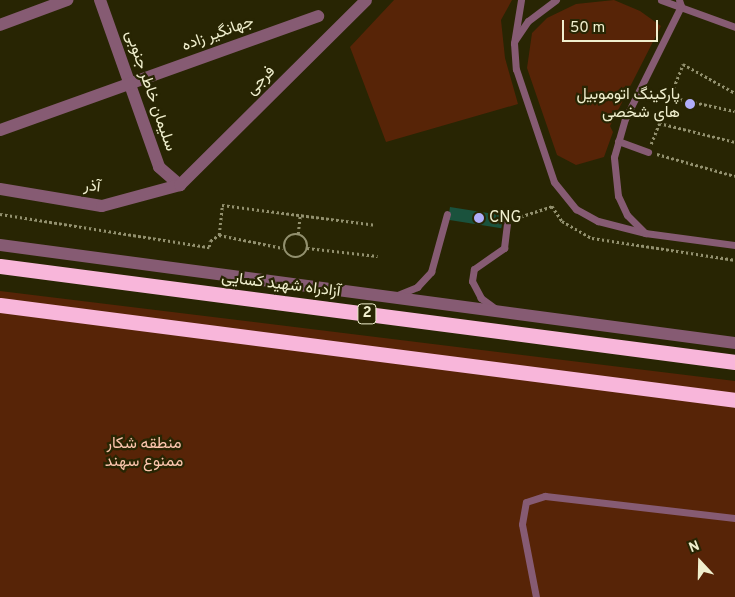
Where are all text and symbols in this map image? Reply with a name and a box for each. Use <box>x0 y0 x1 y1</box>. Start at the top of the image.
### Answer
scale bar <box>565 10 661 42</box>
street label: جهانگیر زاده <box>179 12 257 56</box>
text: 50 m <box>570 19 605 38</box>
street label: سلیمان خاطر جنوبی <box>120 28 180 154</box>
street label: فرجی <box>242 62 280 100</box>
place label: پارکینگ اتوموبیل های شخصی <box>577 85 680 123</box>
marker: پارکینگ اتوموبیل های شخصی <box>684 98 696 110</box>
street label: آذر <box>83 177 101 197</box>
place label: CNG <box>489 208 522 228</box>
marker: CNG <box>473 212 485 224</box>
street label: آزادراه شهید کسایی <box>220 268 342 302</box>
road number: 2 <box>357 302 377 326</box>
park label: منطقه شکار ممنوع سهند <box>105 434 183 472</box>
north arrow <box>675 537 725 587</box>
text: N <box>687 538 702 557</box>

